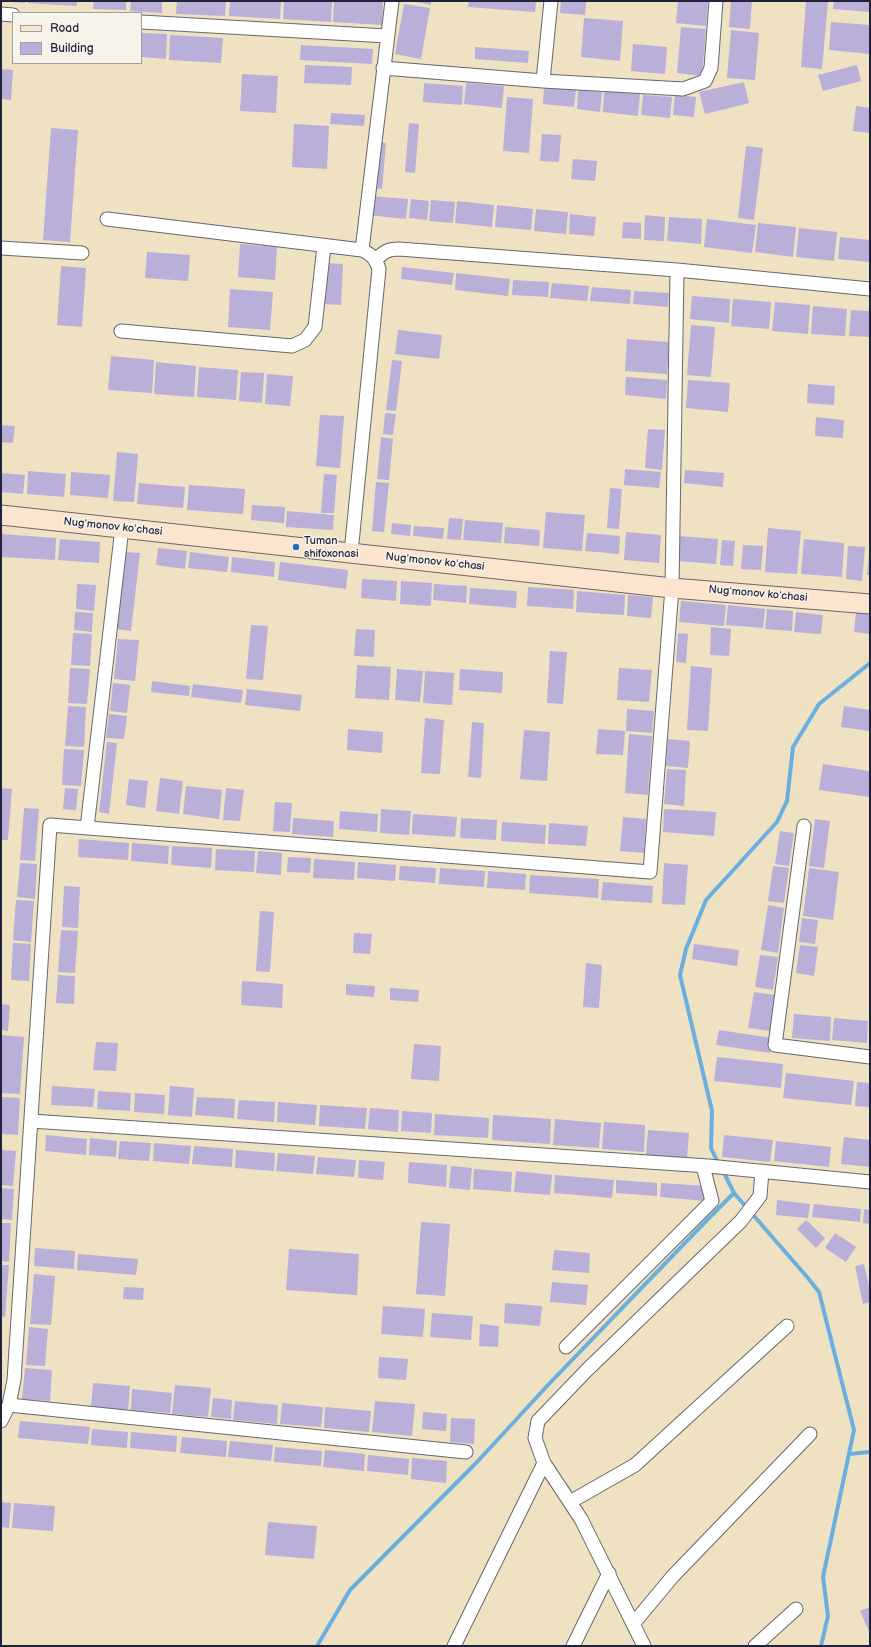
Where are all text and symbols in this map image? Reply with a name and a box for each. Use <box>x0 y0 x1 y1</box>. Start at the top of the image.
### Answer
legend <box>12 12 142 64</box>
text: Road <box>50 21 79 36</box>
text: Building <box>50 41 94 56</box>
street label: Nugʻmonov koʻchasi <box>63 515 163 539</box>
place label: Tuman shifoxonasi <box>304 534 358 560</box>
marker: Tuman shifoxonasi <box>291 542 301 552</box>
street label: Nugʻmonov koʻchasi <box>385 550 485 574</box>
street label: Nugʻmonov koʻchasi <box>708 583 808 605</box>

